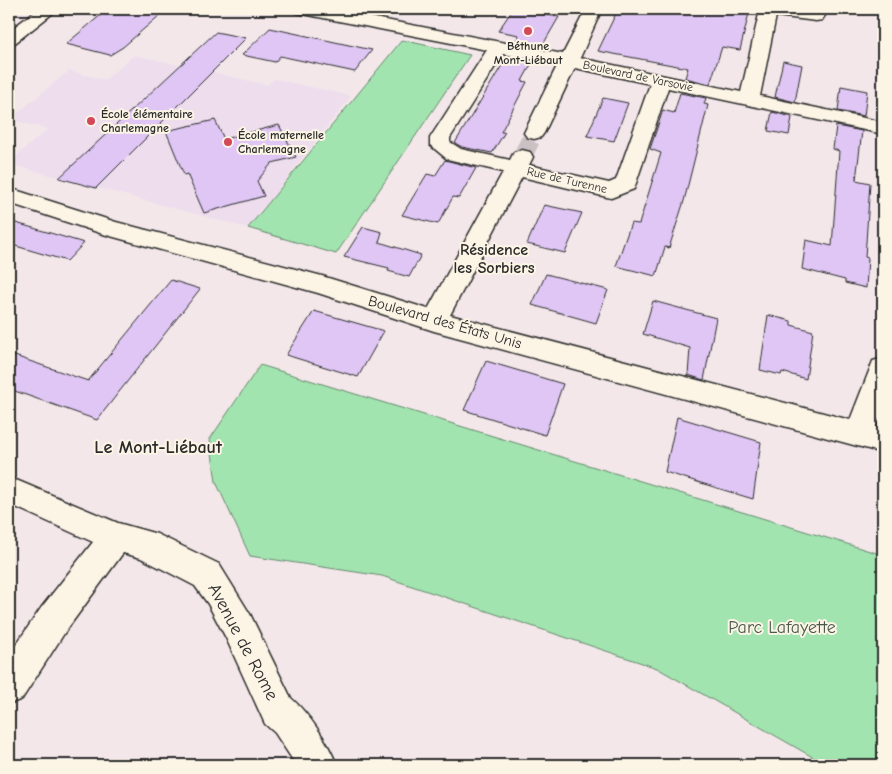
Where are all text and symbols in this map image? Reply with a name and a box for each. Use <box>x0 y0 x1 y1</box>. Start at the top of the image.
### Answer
marker: Béthune Mont-Liébaut <box>522 25 534 37</box>
place label: Béthune Mont-Liébaut <box>494 39 563 67</box>
street label: Boulevard de Varsovie <box>582 57 694 95</box>
place label: École élémentaire Charlemagne <box>101 107 193 135</box>
marker: École élémentaire Charlemagne <box>85 115 97 127</box>
place label: École maternelle Charlemagne <box>238 128 324 156</box>
marker: École maternelle Charlemagne <box>222 136 234 148</box>
street label: Rue de Turenne <box>526 164 608 196</box>
district label: Résidence les Sorbiers <box>454 241 535 277</box>
street label: Boulevard des États Unis <box>366 290 524 353</box>
district label: Le Mont-Liébaut <box>94 437 223 458</box>
street label: Avenue de Rome <box>203 580 283 704</box>
park label: Parc Lafayette <box>728 617 836 638</box>

